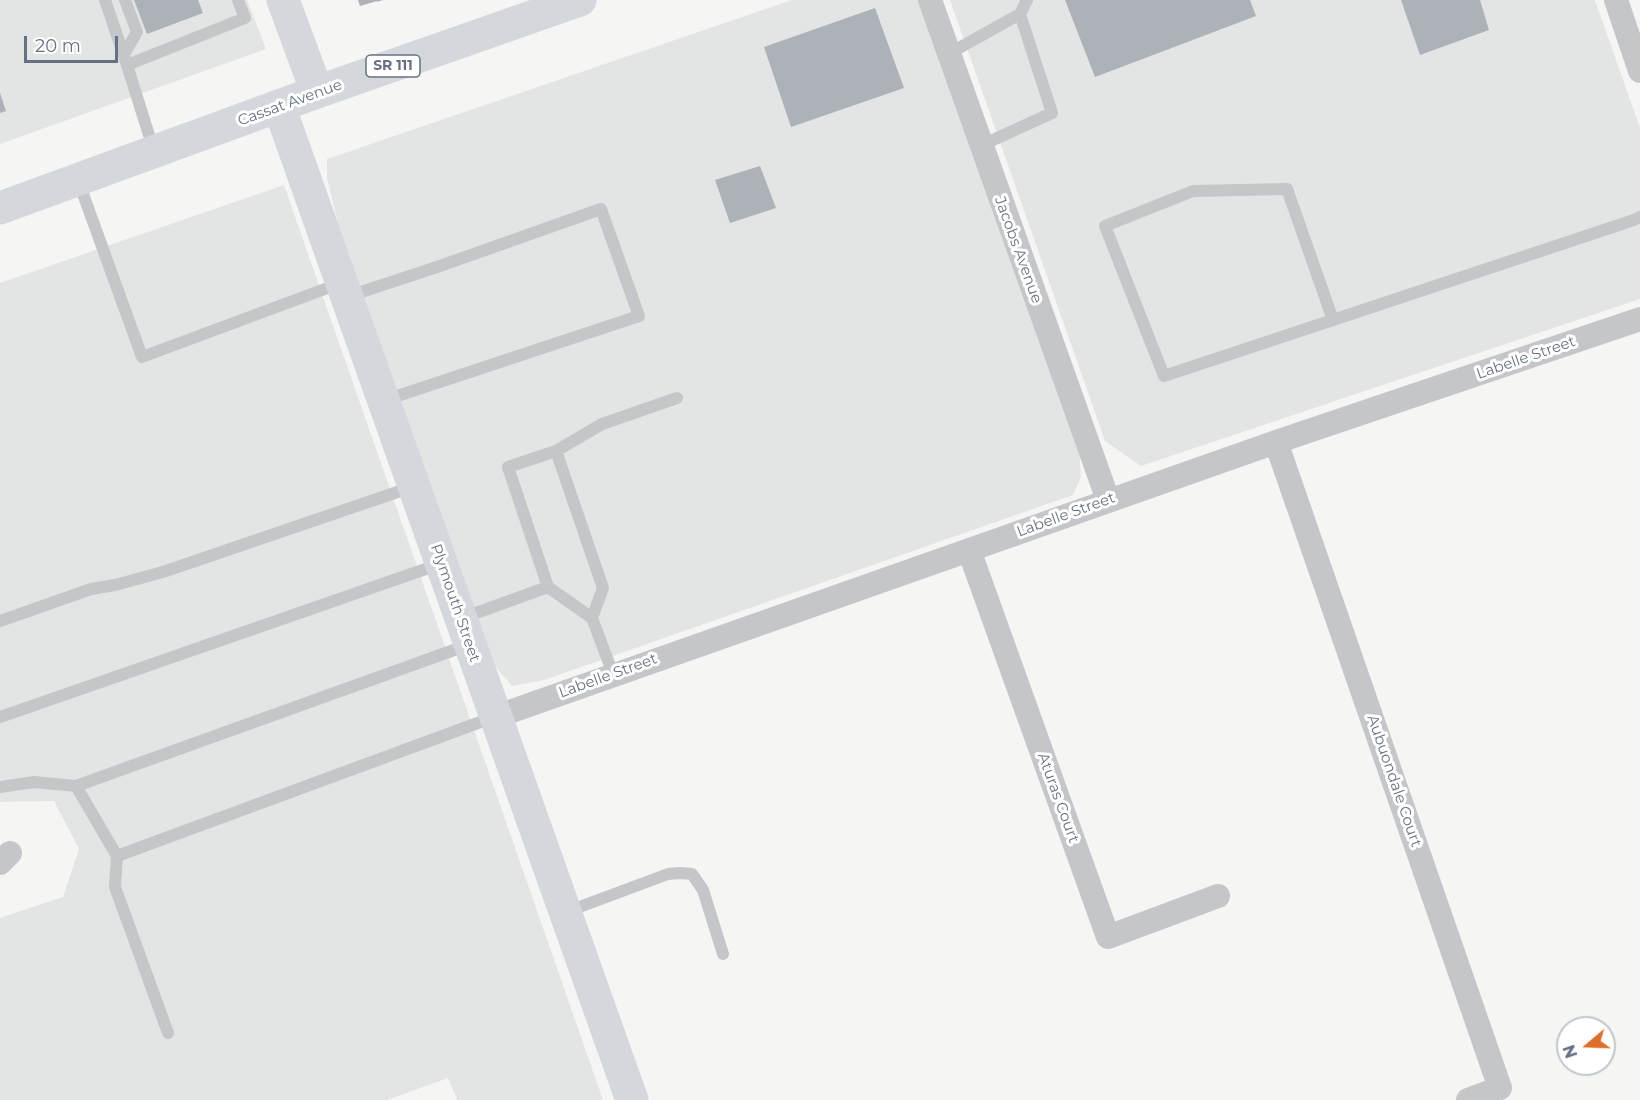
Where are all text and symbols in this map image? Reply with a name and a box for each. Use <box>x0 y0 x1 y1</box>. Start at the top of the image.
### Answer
scale bar <box>27 24 122 62</box>
text: 20 m <box>35 35 81 57</box>
road number: SR 111 <box>366 55 420 77</box>
street label: Cassat Avenue <box>235 76 345 130</box>
street label: Jacobs Avenue <box>990 194 1046 306</box>
street label: Labelle Street <box>1474 333 1578 383</box>
street label: Labelle Street <box>1014 489 1118 541</box>
street label: Plymouth Street <box>426 542 484 664</box>
street label: Labelle Street <box>556 650 660 702</box>
street label: Aubuondale Court <box>1363 713 1425 849</box>
street label: Aturas Court <box>1033 751 1083 845</box>
north arrow <box>1556 1016 1616 1076</box>
text: N <box>1559 1042 1581 1061</box>

